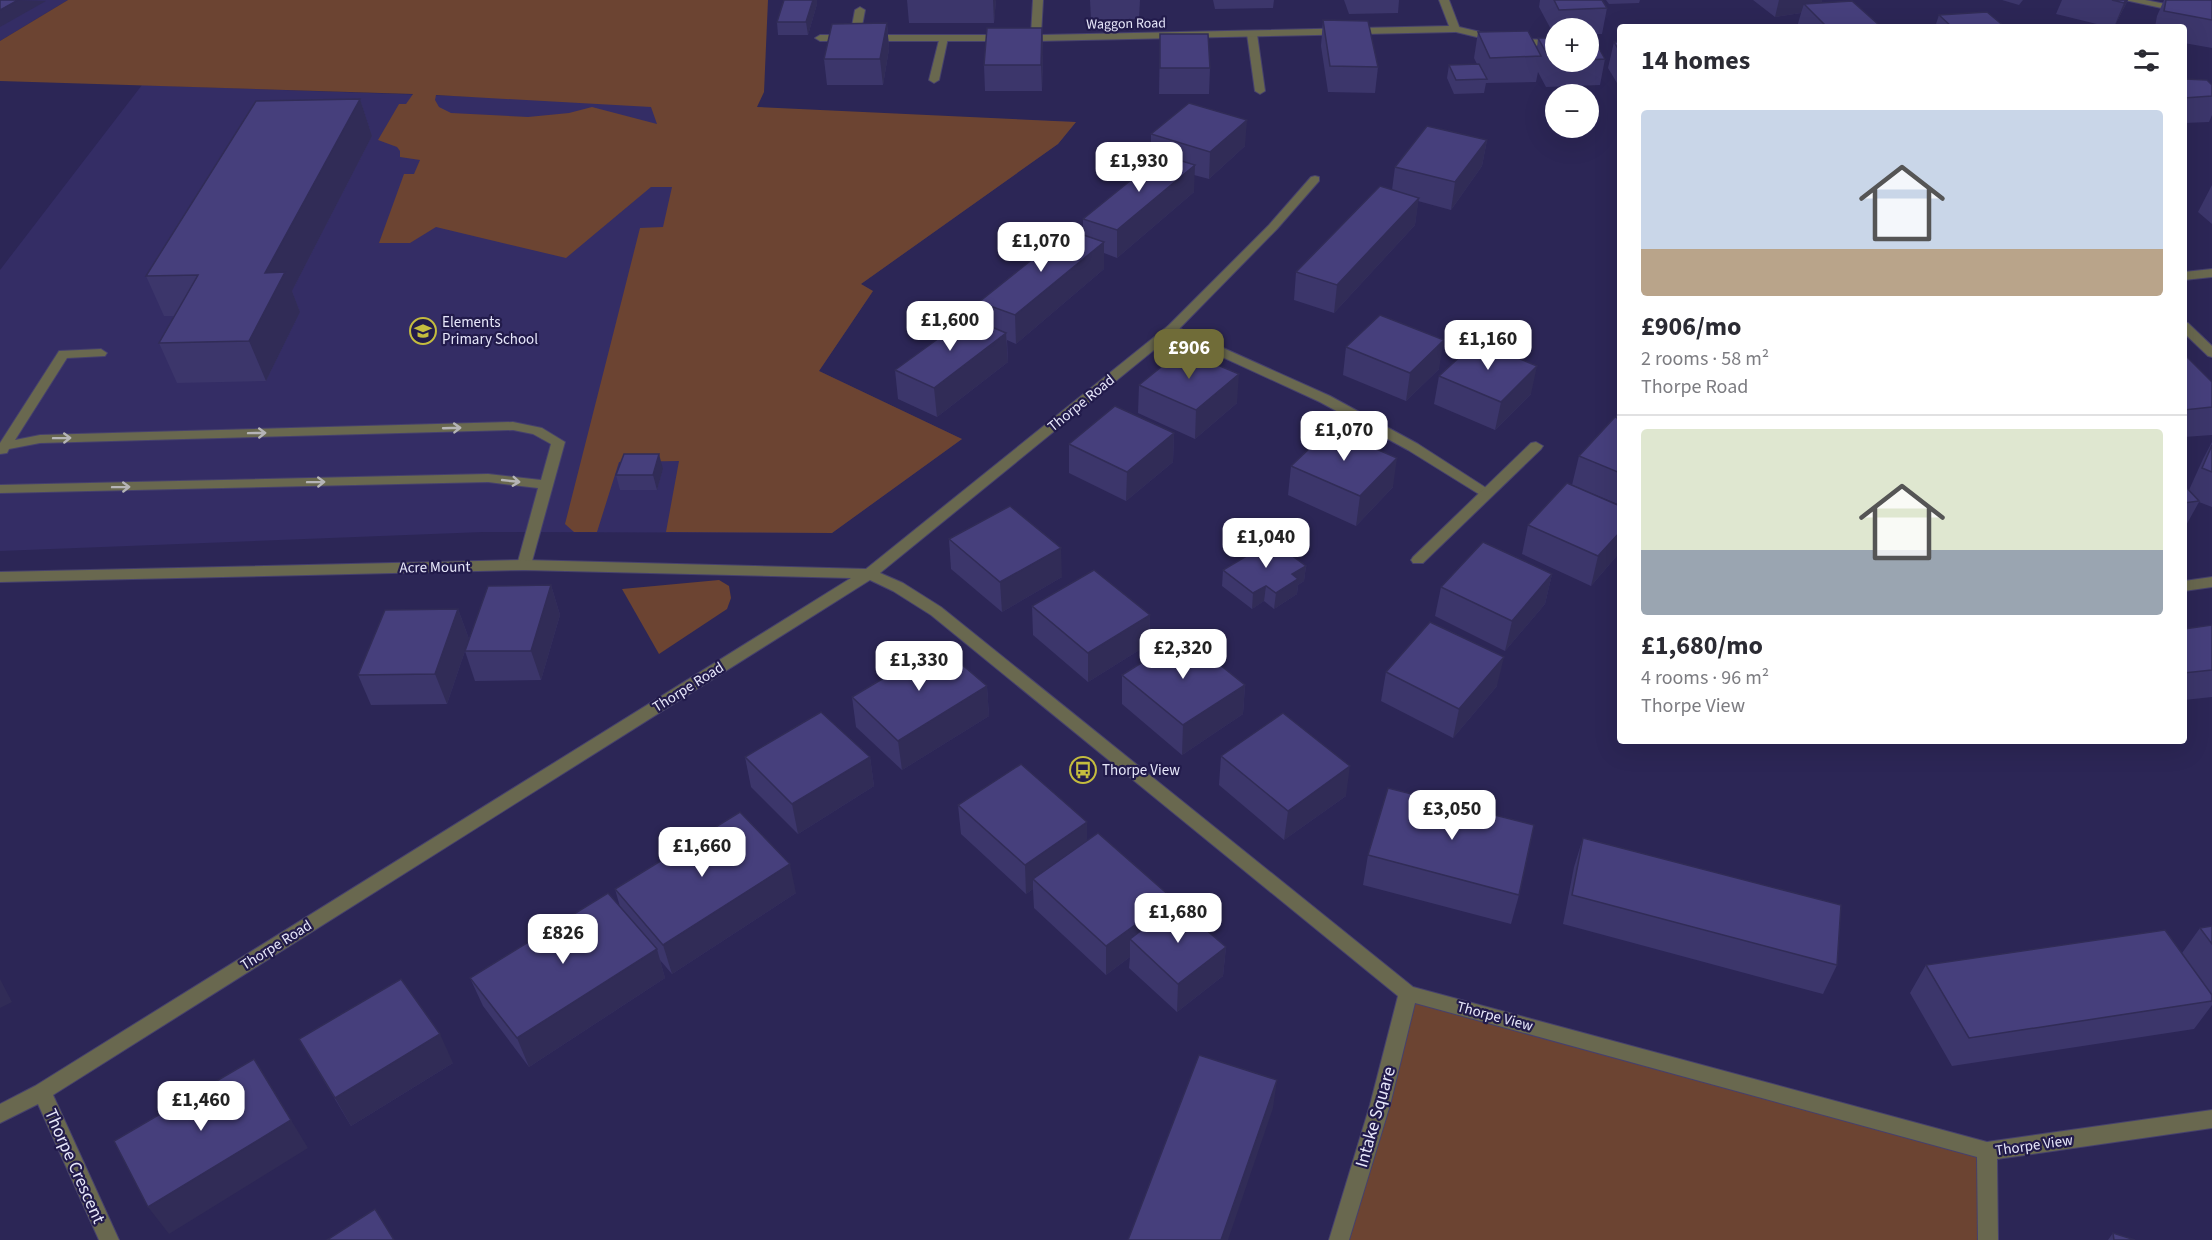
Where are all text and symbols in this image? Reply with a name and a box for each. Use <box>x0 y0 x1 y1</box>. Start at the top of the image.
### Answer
street label: Waggon Road <box>1086 13 1166 35</box>
map controls <box>1545 18 1599 138</box>
button: + <box>1545 18 1599 72</box>
text: 14 homes <box>1641 42 1750 79</box>
icon: filters <box>2130 44 2163 77</box>
button: − <box>1545 84 1599 138</box>
pin: £1,930 <box>1090 142 1188 193</box>
text: £1,930 <box>1110 147 1168 175</box>
icon: home <box>1848 149 1956 257</box>
pin: £1,070 <box>992 222 1090 273</box>
text: £1,070 <box>1012 227 1070 255</box>
pin: £1,600 <box>901 301 999 352</box>
text: £1,600 <box>921 306 979 334</box>
text: £906/mo <box>1641 308 1741 345</box>
place label: Elements Primary School <box>442 312 538 350</box>
school or university icon: Elements Primary School <box>408 316 438 346</box>
pin: £1,160 <box>1439 320 1537 371</box>
text: £1,160 <box>1459 325 1517 353</box>
pin: £906 <box>1153 329 1225 380</box>
text: £906 <box>1168 334 1210 362</box>
text: 2 rooms · 58 m² <box>1641 345 1769 373</box>
street label: Thorpe Road <box>1043 370 1119 437</box>
text: Thorpe Road <box>1641 373 1748 401</box>
pin: £1,070 <box>1295 411 1393 462</box>
text: £1,070 <box>1315 416 1373 444</box>
one-way arrow <box>442 423 462 434</box>
one-way arrow <box>247 428 267 439</box>
one-way arrow <box>52 433 72 444</box>
icon: home <box>1848 468 1956 576</box>
one-way arrow <box>306 476 326 488</box>
one-way arrow <box>501 476 521 487</box>
one-way arrow <box>111 481 131 492</box>
pin: £1,040 <box>1217 518 1315 569</box>
text: £1,040 <box>1237 523 1295 551</box>
street label: Acre Mount <box>399 556 471 579</box>
text: £1,680/mo <box>1641 627 1763 664</box>
pin: £2,320 <box>1134 629 1232 680</box>
text: £2,320 <box>1154 634 1212 662</box>
pin: £1,330 <box>870 641 968 692</box>
text: £1,330 <box>890 646 948 674</box>
street label: Thorpe Road <box>649 657 728 718</box>
text: 4 rooms · 96 m² <box>1641 664 1769 692</box>
text: Thorpe View <box>1641 692 1745 720</box>
bus stop icon: Thorpe View <box>1068 755 1098 785</box>
place label: Thorpe View <box>1102 760 1180 781</box>
pin: £3,050 <box>1403 790 1501 841</box>
text: £3,050 <box>1423 795 1481 823</box>
pin: £1,660 <box>653 827 751 878</box>
text: £1,660 <box>673 832 731 860</box>
pin: £1,680 <box>1129 893 1227 944</box>
text: £1,680 <box>1149 898 1207 926</box>
pin: £826 <box>527 914 599 965</box>
street label: Thorpe Road <box>237 915 316 976</box>
text: £826 <box>542 919 584 947</box>
street label: Thorpe View <box>1454 996 1535 1037</box>
street label: Intake Square <box>1349 1064 1402 1171</box>
pin: £1,460 <box>152 1081 250 1132</box>
text: £1,460 <box>172 1086 230 1114</box>
street label: Thorpe Crescent <box>38 1105 111 1228</box>
street label: Thorpe View <box>1994 1130 2074 1161</box>

